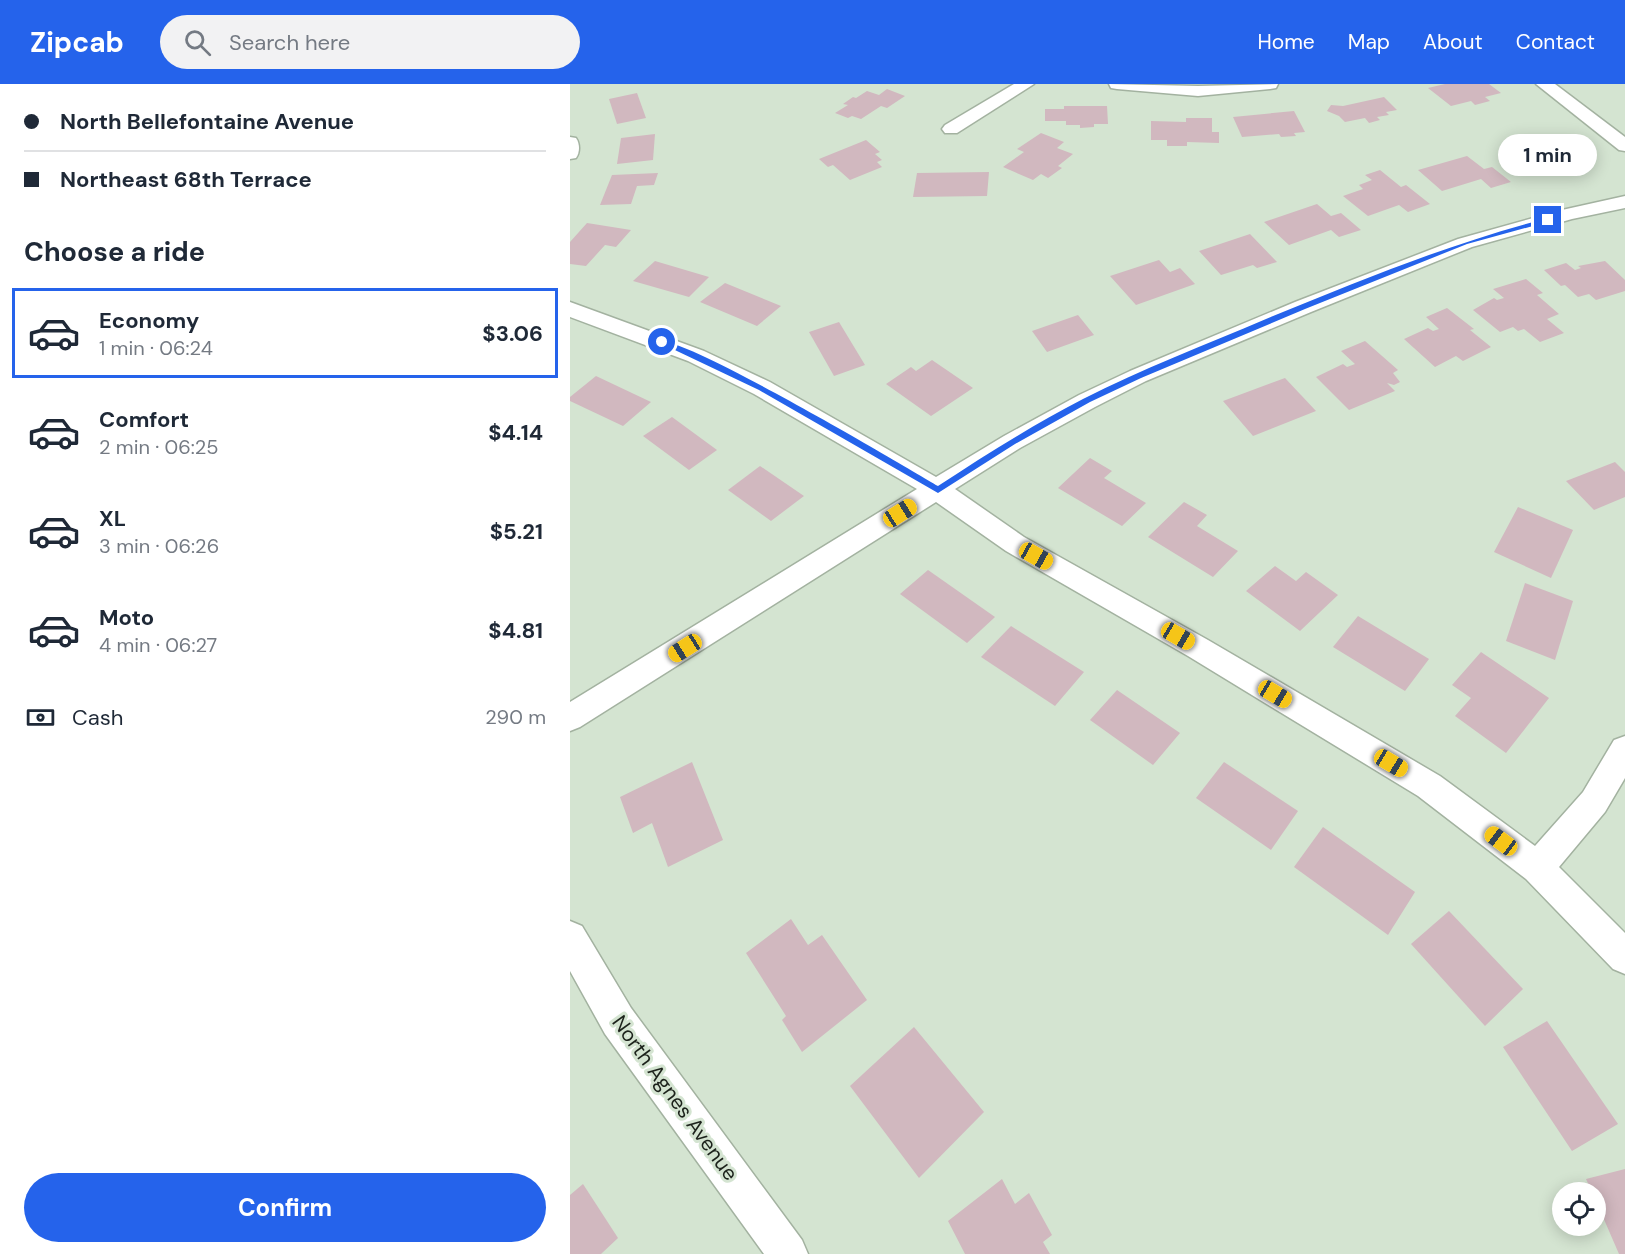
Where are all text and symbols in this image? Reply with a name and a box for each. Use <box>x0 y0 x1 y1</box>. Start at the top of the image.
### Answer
search box <box>160 15 580 69</box>
text: Zipcab <box>30 24 124 61</box>
icon: search <box>181 26 214 59</box>
text: Search here <box>229 28 350 57</box>
text: Home <box>1257 28 1315 56</box>
text: Map <box>1348 28 1390 56</box>
text: About <box>1423 28 1483 56</box>
text: Contact <box>1516 28 1595 56</box>
text: North Bellefontaine Avenue <box>60 107 354 136</box>
callout: 1 min <box>1498 133 1598 175</box>
text: 1 min <box>1523 142 1572 168</box>
text: Northeast 68th Terrace <box>60 165 312 194</box>
route end <box>1534 206 1561 233</box>
text: Choose a ride <box>24 234 205 269</box>
icon: car <box>27 306 81 360</box>
text: Economy <box>99 306 199 335</box>
text: $3.06 <box>482 319 543 348</box>
route start <box>648 328 675 355</box>
text: 1 min · 06:24 <box>99 335 213 361</box>
icon: car <box>27 405 81 459</box>
text: Comfort <box>99 405 189 434</box>
text: $4.14 <box>488 418 543 447</box>
text: 2 min · 06:25 <box>99 434 219 460</box>
car <box>880 496 920 530</box>
icon: car <box>27 504 81 558</box>
text: XL <box>99 504 126 533</box>
text: $5.21 <box>490 517 543 546</box>
text: 3 min · 06:26 <box>99 533 219 559</box>
car <box>1016 539 1056 573</box>
icon: car <box>27 603 81 657</box>
text: Moto <box>99 603 154 632</box>
text: $4.81 <box>488 616 543 645</box>
car <box>1158 619 1198 653</box>
car <box>665 631 705 665</box>
text: 4 min · 06:27 <box>99 632 217 658</box>
car <box>1255 677 1295 711</box>
icon: cash <box>24 701 57 734</box>
text: Cash <box>72 703 123 732</box>
text: 290 m <box>485 704 546 730</box>
car <box>1371 746 1411 780</box>
car <box>1481 823 1521 859</box>
street label: North Agnes Avenue <box>606 1010 744 1186</box>
button: Confirm <box>24 1173 546 1242</box>
map controls <box>1552 1182 1606 1236</box>
button: locate <box>1552 1182 1606 1236</box>

